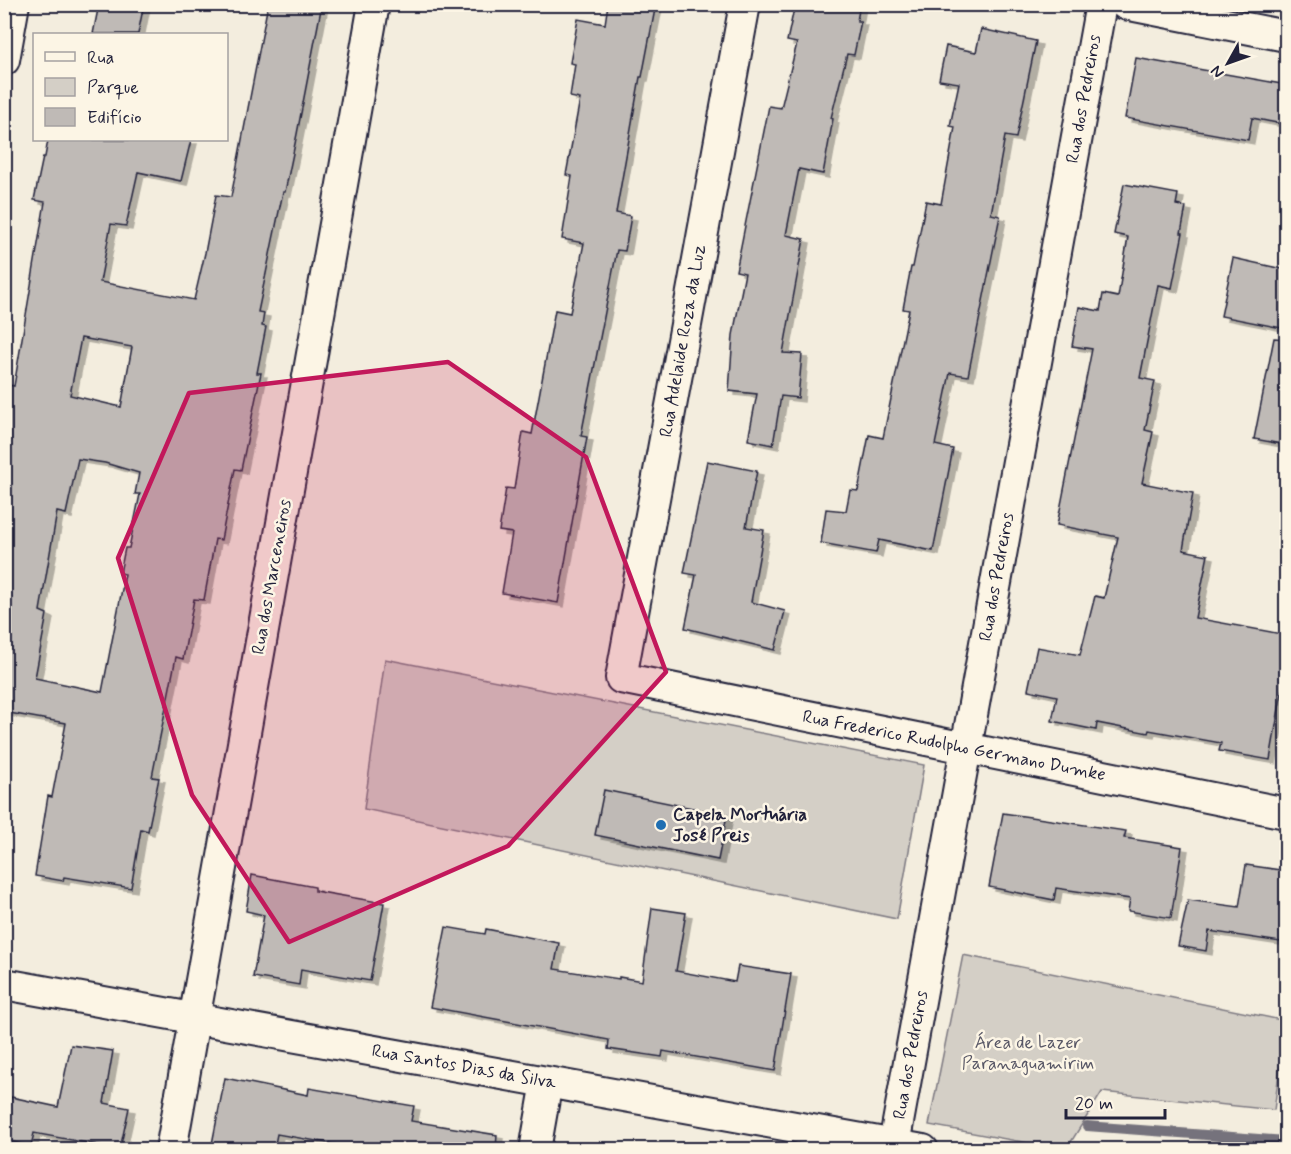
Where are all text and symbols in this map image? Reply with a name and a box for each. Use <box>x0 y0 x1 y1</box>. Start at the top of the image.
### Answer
legend <box>33 33 228 141</box>
street label: Rua dos Pedreiros <box>1061 33 1107 165</box>
north arrow <box>1198 33 1258 93</box>
text: Rua <box>87 46 114 70</box>
text: N <box>1206 61 1229 83</box>
text: Parque <box>87 76 139 100</box>
text: Edifício <box>87 106 142 130</box>
street label: Rua Adelaide Roza da Luz <box>654 242 712 439</box>
street label: Rua dos Marceneiros <box>247 497 297 657</box>
street label: Rua dos Pedreiros <box>974 511 1020 643</box>
street label: Rua Frederico Rudolpho Germano Dumke <box>800 705 1108 787</box>
place label: Capela Mortuária José Preis <box>673 803 807 848</box>
marker: Capela Mortuária José Preis <box>654 818 668 832</box>
street label: Rua dos Pedreiros <box>888 989 934 1121</box>
park label: Área de Lazer Paranaguamirim <box>962 1031 1094 1076</box>
street label: Rua Santos Dias da Silva <box>370 1039 558 1095</box>
scale bar <box>1066 1082 1165 1120</box>
text: 20 m <box>1075 1092 1113 1116</box>

